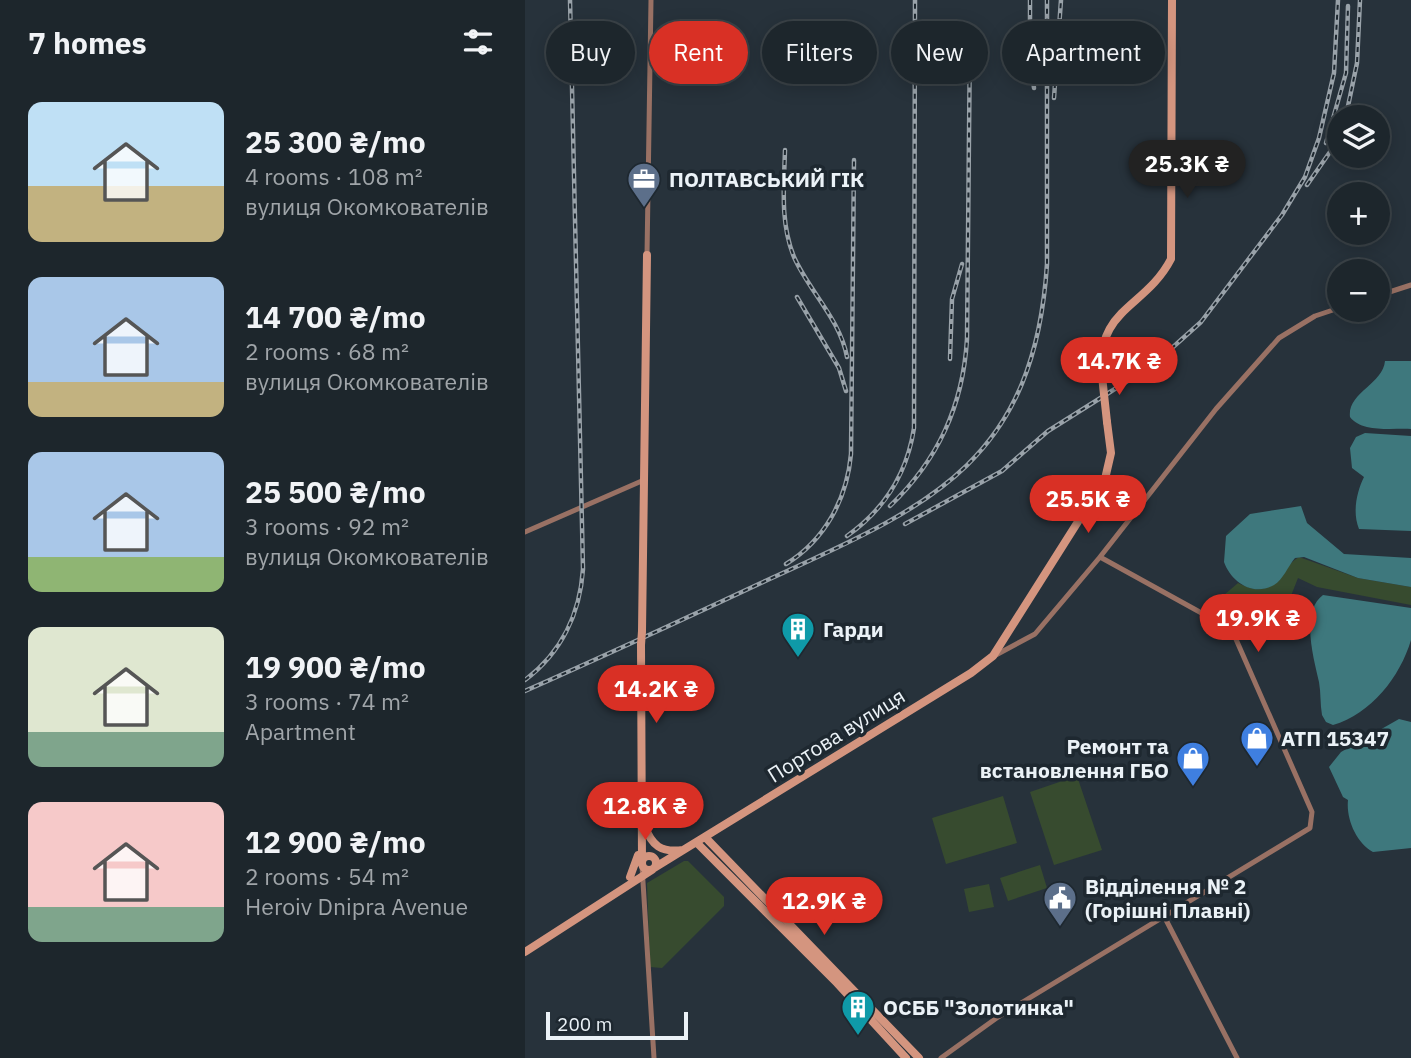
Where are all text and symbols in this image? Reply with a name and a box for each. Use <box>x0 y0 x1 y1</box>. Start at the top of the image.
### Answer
chip: Buy <box>546 21 635 84</box>
chip: Rent <box>649 21 748 84</box>
chip: Filters <box>762 21 877 84</box>
chip: New <box>891 21 988 84</box>
chip: Apartment <box>1002 21 1165 84</box>
text: 7 homes <box>28 23 147 62</box>
icon: filters <box>459 23 497 61</box>
map controls <box>1327 105 1390 322</box>
button: layers <box>1327 105 1390 168</box>
text: 25 300 ₴/mo <box>245 122 426 161</box>
icon: home <box>84 130 168 214</box>
pin: 25.3K ₴ <box>1122 140 1252 200</box>
text: 25.3K ₴ <box>1145 148 1229 178</box>
office icon: ПОЛТАВСЬКИЙ ГІК <box>625 160 663 209</box>
text: 4 rooms · 108 m² <box>245 161 423 191</box>
place label: ПОЛТАВСЬКИЙ ГІК <box>669 165 864 193</box>
button: + <box>1327 182 1390 245</box>
text: вулиця Окомкователів <box>245 191 489 221</box>
button: − <box>1327 259 1390 322</box>
text: 14 700 ₴/mo <box>245 297 426 336</box>
icon: home <box>84 305 168 389</box>
text: 2 rooms · 68 m² <box>245 336 409 366</box>
pin: 14.7K ₴ <box>1054 338 1184 397</box>
text: 14.7K ₴ <box>1077 345 1161 375</box>
text: вулиця Окомкователів <box>245 366 489 396</box>
text: 25 500 ₴/mo <box>245 472 426 511</box>
pin: 25.5K ₴ <box>1023 476 1153 535</box>
icon: home <box>84 480 168 564</box>
text: 25.5K ₴ <box>1046 483 1130 513</box>
text: 3 rooms · 92 m² <box>245 511 409 541</box>
text: вулиця Окомкователів <box>245 541 489 571</box>
pin: 19.9K ₴ <box>1193 594 1323 654</box>
text: 19.9K ₴ <box>1216 602 1300 632</box>
building icon: Гарди <box>779 610 817 659</box>
place label: Гарди <box>823 615 884 643</box>
text: 19 900 ₴/mo <box>245 647 426 686</box>
icon: home <box>84 655 168 739</box>
pin: 14.2K ₴ <box>591 666 721 725</box>
text: 14.2K ₴ <box>614 673 698 703</box>
street label: Портова вулиця <box>762 681 910 789</box>
text: 3 rooms · 74 m² <box>245 686 409 716</box>
text: Apartment <box>245 716 356 746</box>
shop icon: АТП 15347 <box>1238 719 1276 768</box>
place label: АТП 15347 <box>1281 724 1389 752</box>
place label: Ремонт та встановлення ГБО <box>980 732 1169 784</box>
shop icon: Ремонт та встановлення ГБО <box>1174 739 1212 788</box>
pin: 12.8K ₴ <box>580 782 710 842</box>
text: 12.8K ₴ <box>603 790 687 820</box>
text: 12 900 ₴/mo <box>245 822 426 861</box>
icon: home <box>84 830 168 914</box>
text: 2 rooms · 54 m² <box>245 861 409 891</box>
place label: Відділення № 2 (Горішні Плавні) <box>1085 872 1250 924</box>
pin: 12.9K ₴ <box>759 878 889 937</box>
public building icon: Відділення № 2 (Горішні Плавні) <box>1041 879 1079 928</box>
text: 12.9K ₴ <box>782 885 866 915</box>
text: Heroiv Dnipra Avenue <box>245 891 468 921</box>
building icon: ОСББ "Золотинка" <box>839 988 877 1037</box>
place label: ОСББ "Золотинка" <box>883 993 1074 1021</box>
scale bar <box>546 1009 688 1041</box>
text: 200 m <box>557 1012 612 1036</box>

